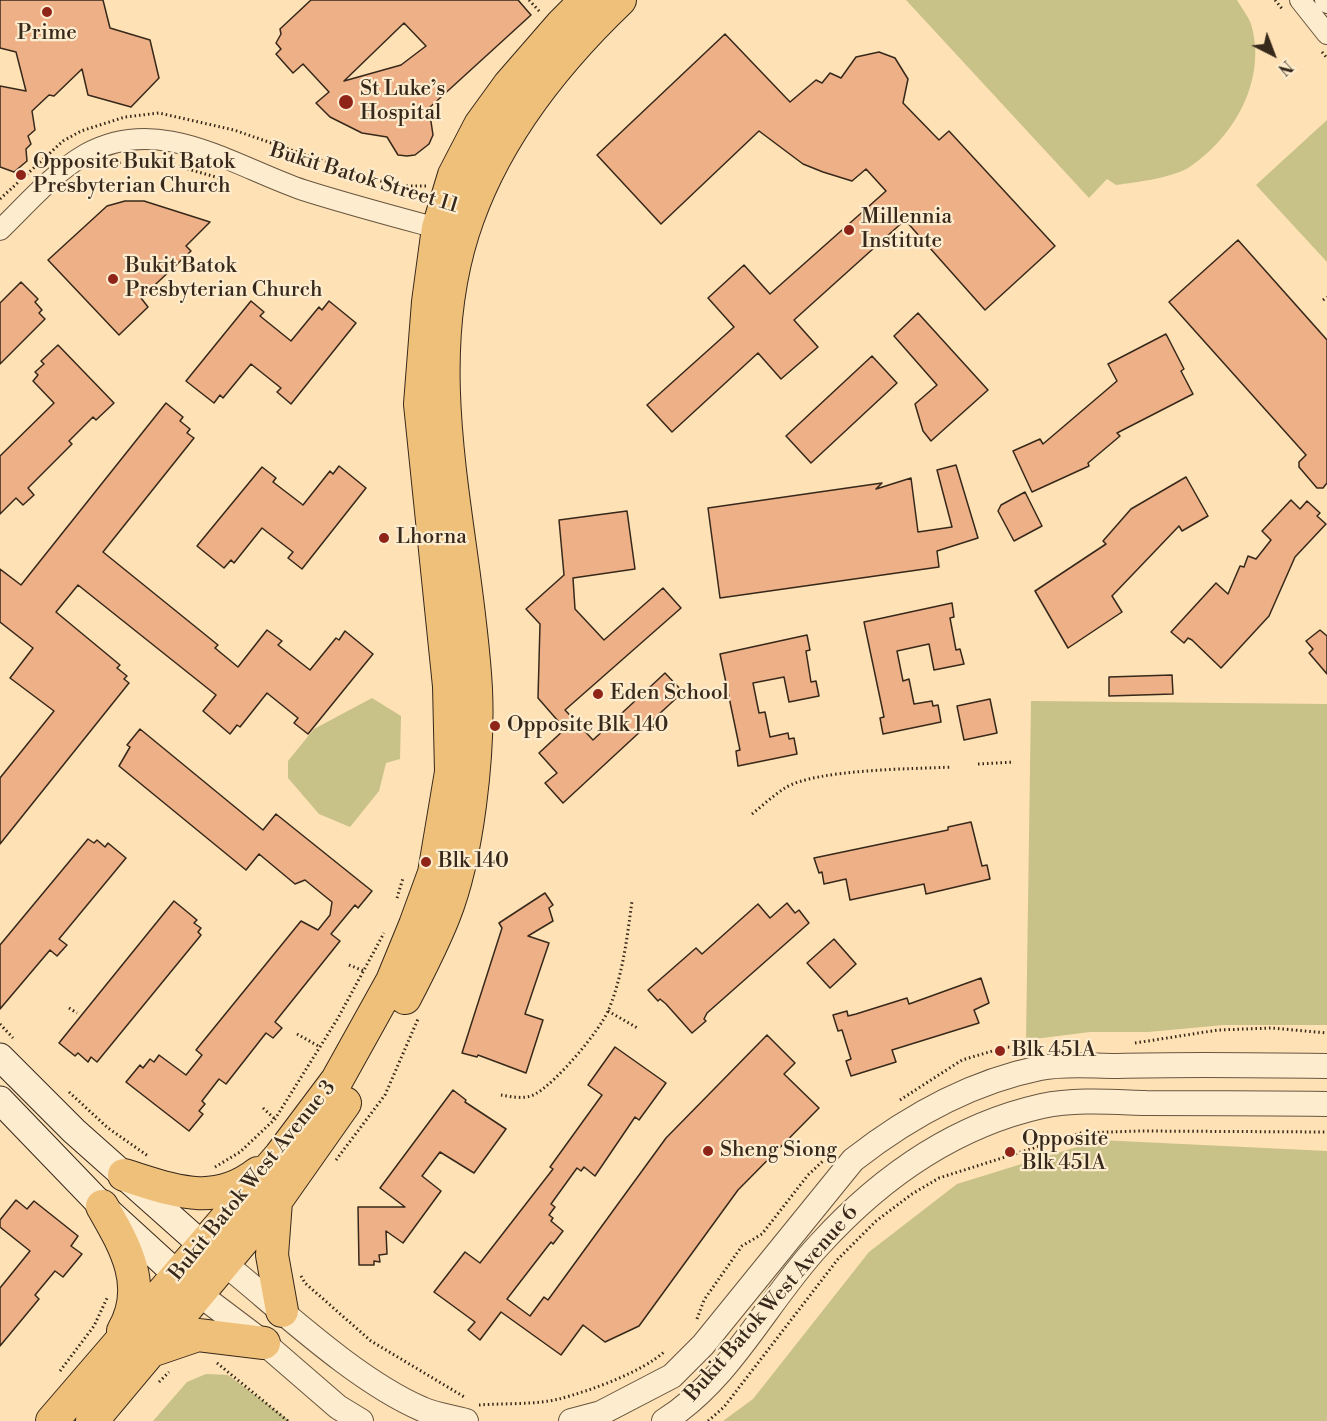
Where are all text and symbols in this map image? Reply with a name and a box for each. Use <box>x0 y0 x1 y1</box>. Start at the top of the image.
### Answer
marker: Prime <box>40 5 54 19</box>
place label: Prime <box>17 21 77 47</box>
north arrow <box>1243 24 1303 84</box>
text: N <box>1274 56 1296 79</box>
place label: St Luke’s Hospital <box>360 77 446 127</box>
marker: St Luke’s Hospital <box>337 93 355 111</box>
street label: Bukit Batok Street 11 <box>267 138 461 220</box>
place label: Opposite Bukit Batok Presbyterian Church <box>33 150 235 200</box>
marker: Opposite Bukit Batok Presbyterian Church <box>14 168 28 182</box>
place label: Millennia Institute <box>861 205 952 255</box>
marker: Millennia Institute <box>842 223 856 237</box>
place label: Bukit Batok Presbyterian Church <box>125 254 322 304</box>
marker: Bukit Batok Presbyterian Church <box>106 272 120 286</box>
place label: Lhorna <box>396 525 467 551</box>
marker: Lhorna <box>377 531 391 545</box>
place label: Eden School <box>610 681 729 707</box>
marker: Eden School <box>591 687 605 701</box>
place label: Opposite Blk 140 <box>507 713 668 739</box>
marker: Opposite Blk 140 <box>488 719 502 733</box>
place label: Blk 140 <box>438 849 509 875</box>
marker: Blk 140 <box>419 855 433 869</box>
place label: Blk 451A <box>1012 1038 1096 1064</box>
marker: Blk 451A <box>993 1044 1007 1058</box>
street label: Bukit Batok West Avenue 3 <box>164 1076 342 1286</box>
place label: Opposite Blk 451A <box>1022 1127 1108 1177</box>
place label: Sheng Siong <box>720 1138 837 1164</box>
marker: Sheng Siong <box>701 1144 715 1158</box>
marker: Opposite Blk 451A <box>1003 1145 1017 1159</box>
street label: Bukit Batok West Avenue 6 <box>680 1201 864 1407</box>

